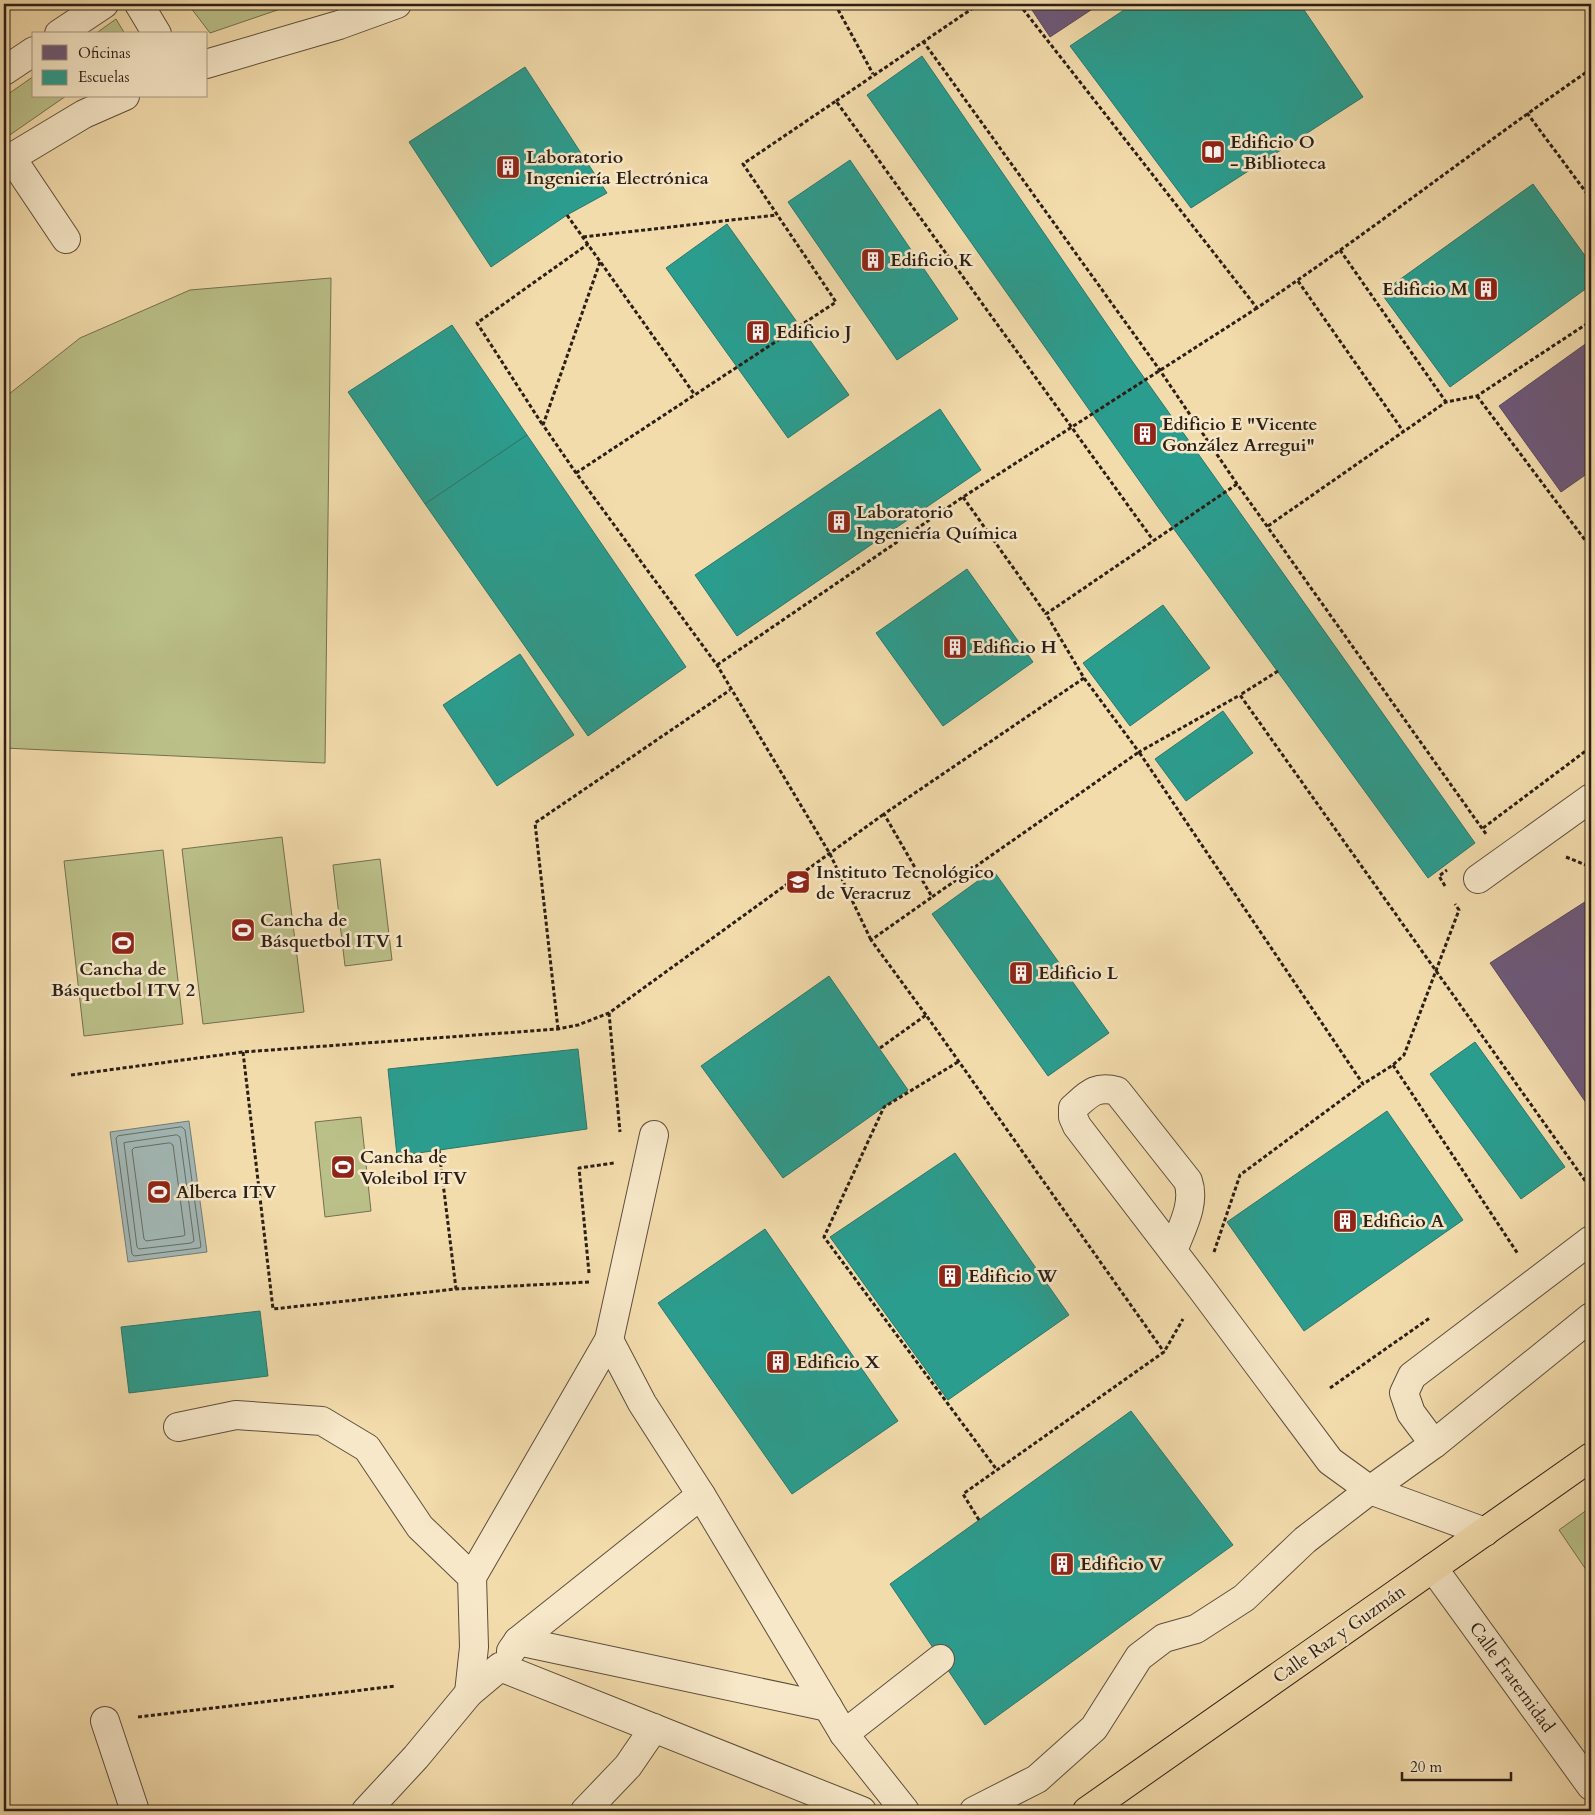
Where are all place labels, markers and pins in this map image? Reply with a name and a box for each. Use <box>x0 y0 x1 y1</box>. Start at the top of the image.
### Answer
place label: Edificio O - Biblioteca <box>1230 130 1326 176</box>
library icon: Edificio O - Biblioteca <box>1200 139 1226 165</box>
place label: Laboratorio Ingeniería Electrónica <box>526 145 709 191</box>
building icon: Laboratorio Ingeniería Electrónica <box>495 154 521 180</box>
building icon: Edificio K <box>860 247 886 273</box>
place label: Edificio K <box>890 248 974 273</box>
building icon: Edificio M <box>1473 276 1499 302</box>
place label: Edificio M <box>1382 277 1469 302</box>
building icon: Edificio J <box>745 319 771 345</box>
place label: Edificio J <box>776 320 852 345</box>
place label: Edificio E "Vicente González Arregui" <box>1162 412 1318 458</box>
building icon: Edificio E "Vicente González Arregui" <box>1132 421 1158 447</box>
place label: Laboratorio Ingeniería Química <box>856 500 1018 546</box>
building icon: Laboratorio Ingeniería Química <box>826 509 852 535</box>
building icon: Edificio H <box>942 634 968 660</box>
place label: Edificio H <box>972 635 1057 660</box>
place label: Instituto Tecnológico de Veracruz <box>816 860 994 906</box>
school or university icon: Instituto Tecnológico de Veracruz <box>785 869 811 895</box>
place label: Cancha de Básquetbol ITV 1 <box>260 908 404 954</box>
sports icon: Cancha de Básquetbol ITV 1 <box>230 917 256 943</box>
sports icon: Cancha de Básquetbol ITV 2 <box>110 930 136 956</box>
place label: Cancha de Básquetbol ITV 2 <box>51 957 195 1003</box>
building icon: Edificio L <box>1008 960 1034 986</box>
place label: Edificio L <box>1038 961 1119 986</box>
place label: Cancha de Voleibol ITV <box>360 1145 467 1191</box>
sports icon: Cancha de Voleibol ITV <box>330 1154 356 1180</box>
sports icon: Alberca ITV <box>146 1179 172 1205</box>
place label: Alberca ITV <box>176 1180 276 1205</box>
building icon: Edificio A <box>1332 1208 1358 1234</box>
place label: Edificio A <box>1362 1209 1445 1234</box>
building icon: Edificio W <box>937 1263 963 1289</box>
place label: Edificio W <box>968 1264 1058 1289</box>
building icon: Edificio X <box>765 1349 791 1375</box>
place label: Edificio X <box>796 1350 881 1375</box>
building icon: Edificio V <box>1049 1551 1075 1577</box>
place label: Edificio V <box>1080 1552 1163 1577</box>

